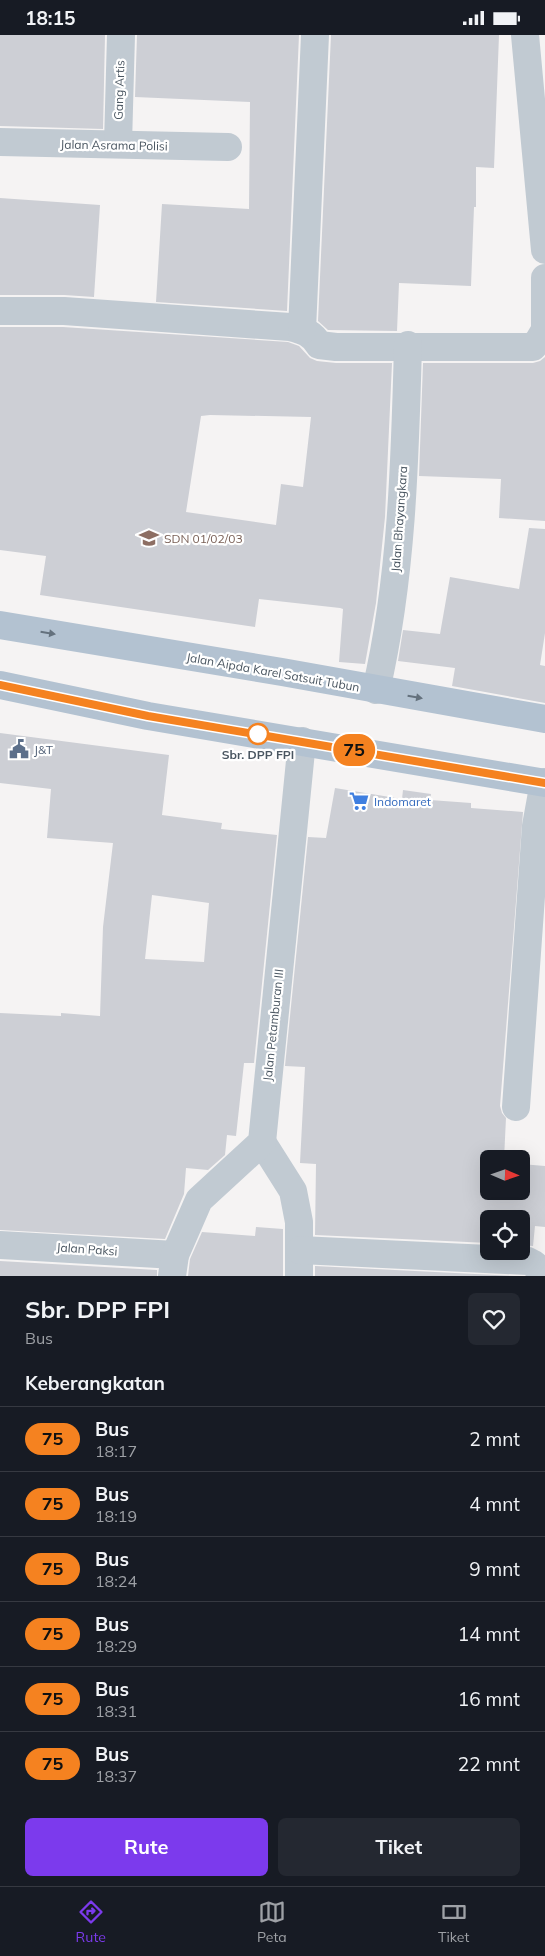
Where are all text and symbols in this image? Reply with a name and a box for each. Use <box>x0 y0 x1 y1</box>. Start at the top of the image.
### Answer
text: 18:15 <box>25 6 75 30</box>
street label: Gang Artis <box>110 60 128 120</box>
street label: Jalan Asrama Polisi <box>60 137 168 153</box>
street label: Jalan Bhayangkara <box>388 465 410 573</box>
school or university icon: SDN 01/02/03 <box>138 527 160 549</box>
place label: SDN 01/02/03 <box>164 531 243 546</box>
one-way arrow <box>41 630 57 638</box>
street label: Jalan Aipda Karel Satsuit Tubun <box>185 649 361 695</box>
one-way arrow <box>407 693 423 701</box>
marker: Sbr. DPP FPI <box>247 723 269 745</box>
line badge: 75 <box>332 734 376 766</box>
public building icon: J&T <box>8 738 30 760</box>
text: 75 <box>343 738 365 761</box>
place label: J&T <box>34 742 54 757</box>
place label: Sbr. DPP FPI <box>222 747 294 762</box>
supermarket icon: Indomaret <box>348 790 370 812</box>
place label: Indomaret <box>374 794 431 809</box>
street label: Jalan Petamburan III <box>260 968 286 1082</box>
north arrow <box>480 1150 530 1200</box>
map controls <box>480 1150 530 1260</box>
button: locate <box>480 1210 530 1260</box>
street label: Jalan Paksi <box>56 1239 118 1259</box>
button: heart <box>468 1293 520 1345</box>
text: Sbr. DPP FPI <box>25 1294 170 1324</box>
text: Bus <box>25 1328 53 1348</box>
text: Keberangkatan <box>25 1371 165 1395</box>
text: Bus <box>95 1417 129 1441</box>
text: 75 <box>42 1427 63 1450</box>
text: 2 mnt <box>469 1427 520 1451</box>
text: 18:17 <box>95 1441 137 1461</box>
text: Bus <box>95 1482 129 1506</box>
text: 75 <box>42 1492 63 1515</box>
text: 4 mnt <box>469 1492 520 1516</box>
text: 18:19 <box>95 1506 137 1526</box>
text: Bus <box>95 1547 129 1571</box>
text: 75 <box>42 1557 63 1580</box>
text: 9 mnt <box>469 1557 520 1581</box>
text: 18:24 <box>95 1571 137 1591</box>
text: Bus <box>95 1612 129 1636</box>
text: 75 <box>42 1622 63 1645</box>
text: 14 mnt <box>458 1622 520 1646</box>
text: 18:29 <box>95 1636 137 1656</box>
text: Bus <box>95 1677 129 1701</box>
text: 75 <box>42 1687 63 1710</box>
text: 16 mnt <box>458 1687 520 1711</box>
text: 18:31 <box>95 1701 137 1721</box>
text: Bus <box>95 1742 129 1766</box>
text: 75 <box>42 1752 63 1775</box>
text: 22 mnt <box>458 1752 520 1776</box>
text: 18:37 <box>95 1766 137 1786</box>
button: Rute <box>25 1818 268 1876</box>
button: Tiket <box>278 1818 520 1876</box>
tab: Rute <box>76 1898 106 1946</box>
tab: Peta <box>257 1898 287 1946</box>
tab: Tiket <box>438 1898 469 1946</box>

